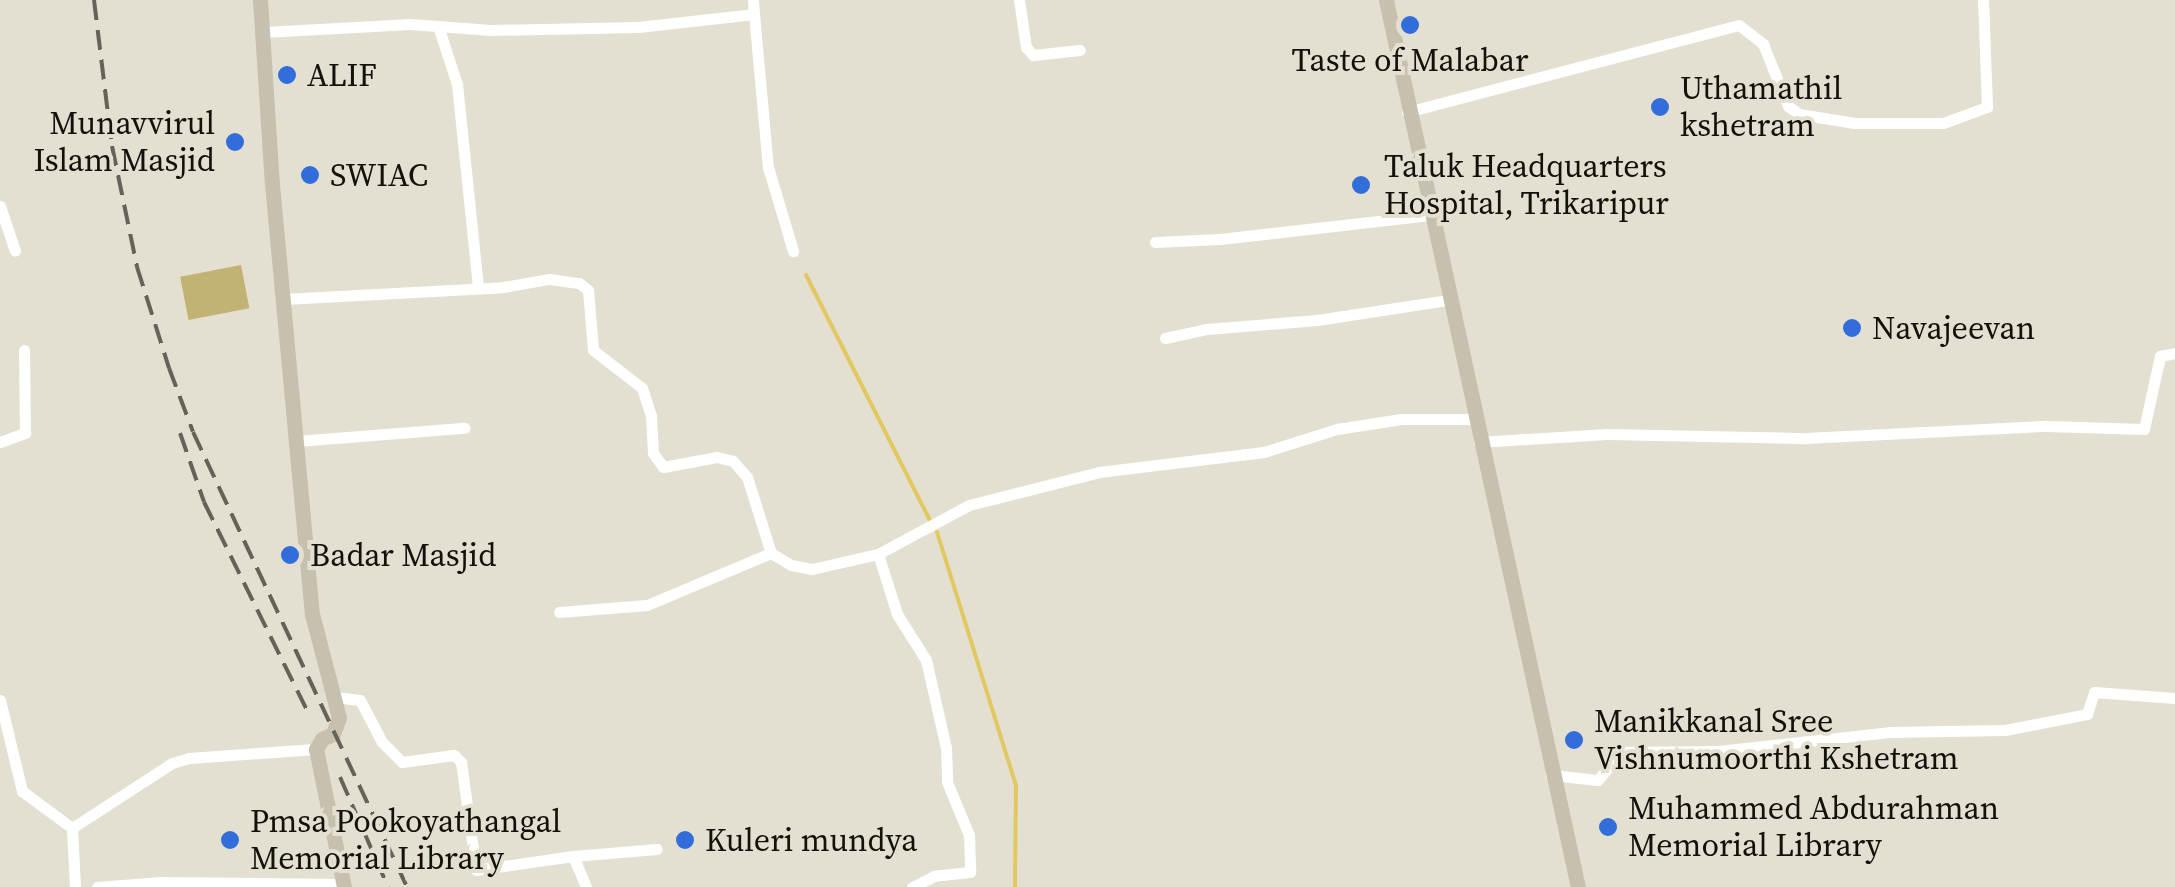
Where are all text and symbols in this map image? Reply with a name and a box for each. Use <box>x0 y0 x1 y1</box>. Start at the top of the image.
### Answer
marker: Taste of Malabar <box>1399 14 1421 36</box>
place label: Taste of Malabar <box>1292 41 1528 79</box>
place label: ALIF <box>307 56 377 94</box>
marker: ALIF <box>276 64 298 86</box>
place label: Uthamathil kshetram <box>1680 70 1842 145</box>
marker: Uthamathil kshetram <box>1649 96 1671 118</box>
place label: Munavvirul Islam Masjid <box>34 105 215 180</box>
marker: Munavvirul Islam Masjid <box>224 131 246 153</box>
place label: Taluk Headquarters Hospital, Trikaripur <box>1384 148 1670 223</box>
place label: SWIAC <box>330 156 428 194</box>
marker: SWIAC <box>299 164 321 186</box>
marker: Taluk Headquarters Hospital, Trikaripur <box>1348 172 1374 198</box>
place label: Navajeevan <box>1872 309 2035 347</box>
marker: Navajeevan <box>1841 317 1863 339</box>
place label: Badar Masjid <box>310 536 496 574</box>
marker: Badar Masjid <box>279 544 301 566</box>
place label: Manikkanal Sree Vishnumoorthi Kshetram <box>1594 703 1959 778</box>
marker: Manikkanal Sree Vishnumoorthi Kshetram <box>1563 729 1585 751</box>
place label: Muhammed Abdurahman Memorial Library <box>1628 790 1999 865</box>
place label: Pmsa Pookoyathangal Memorial Library <box>250 803 561 878</box>
marker: Muhammed Abdurahman Memorial Library <box>1597 816 1619 838</box>
place label: Kuleri mundya <box>705 821 917 859</box>
marker: Pmsa Pookoyathangal Memorial Library <box>219 829 241 851</box>
marker: Kuleri mundya <box>674 829 696 851</box>

